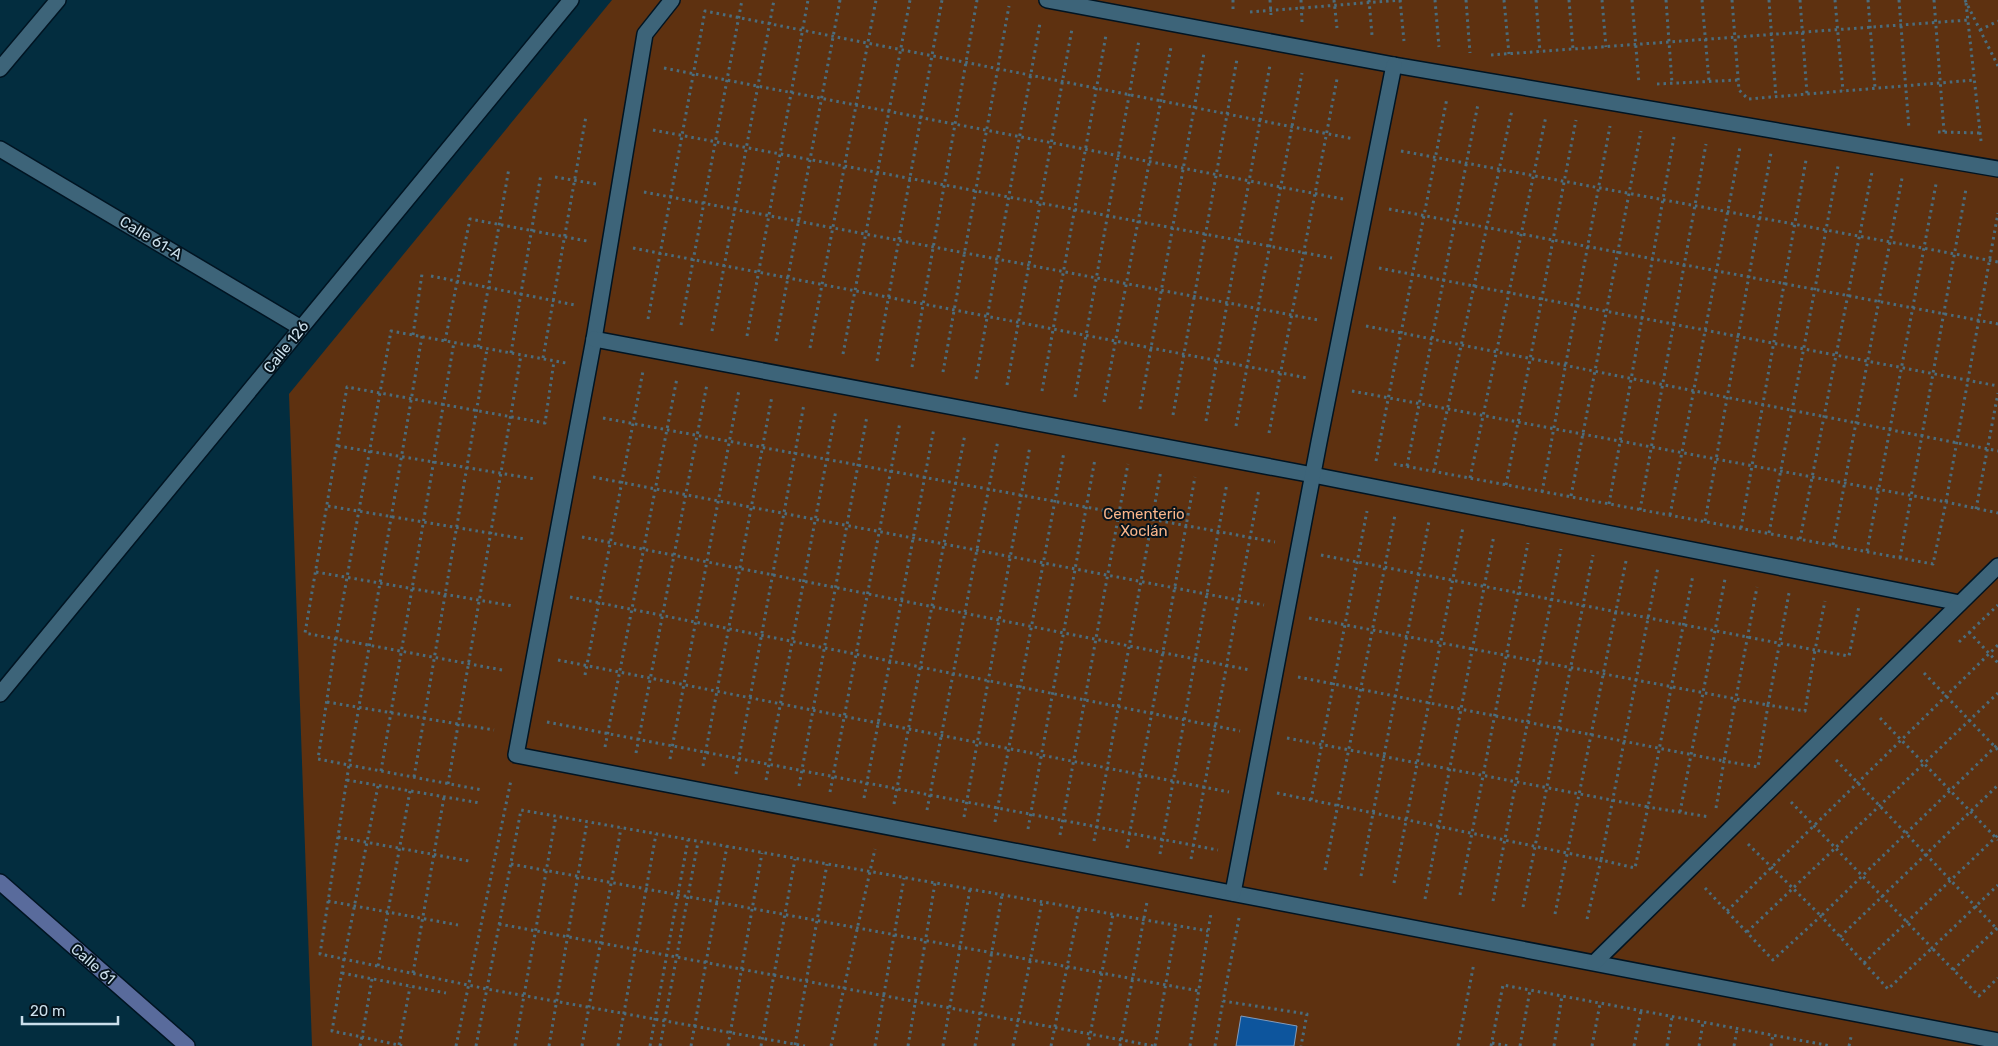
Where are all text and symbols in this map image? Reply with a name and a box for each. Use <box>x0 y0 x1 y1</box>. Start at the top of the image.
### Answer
street label: Calle 61-A <box>116 212 186 264</box>
street label: Calle 126 <box>260 317 312 377</box>
park label: Cementerio Xoclán <box>1103 505 1185 540</box>
street label: Calle 61 <box>67 940 119 988</box>
scale bar <box>22 994 119 1026</box>
text: 20 m <box>30 1002 65 1020</box>

